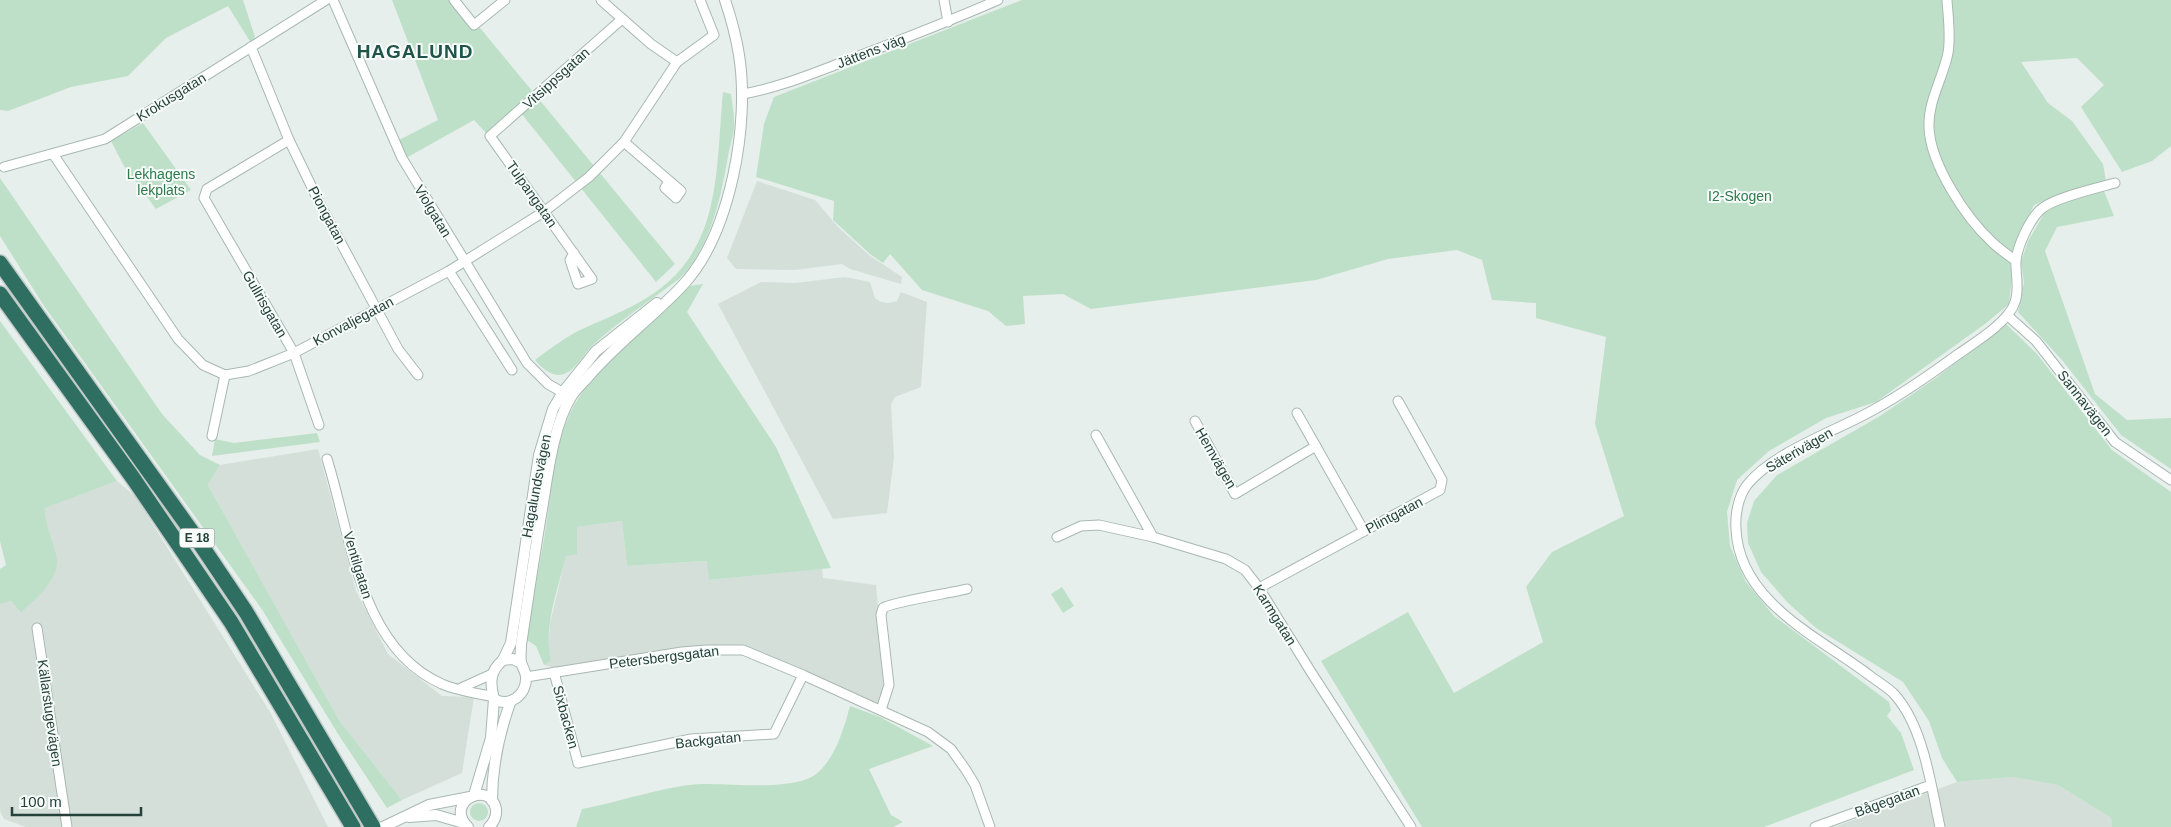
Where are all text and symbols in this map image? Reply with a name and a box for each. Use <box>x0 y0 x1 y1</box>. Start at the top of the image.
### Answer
street label: Jättens väg <box>835 31 907 71</box>
district label: HAGALUND <box>357 41 473 62</box>
street label: Vitsippsgatan <box>520 44 592 112</box>
street label: Krokusgatan <box>133 69 209 125</box>
street label: Tulpangatan <box>503 158 561 230</box>
park label: Lekhagens lekplats <box>127 166 195 198</box>
street label: Violgatan <box>411 182 455 240</box>
street label: Piongatan <box>305 183 349 247</box>
park label: I2-Skogen <box>1708 188 1772 204</box>
street label: Gullrisgatan <box>239 268 291 340</box>
street label: Konvaljegatan <box>310 293 396 349</box>
street label: Sannavägen <box>2054 367 2116 439</box>
street label: Säterivägen <box>1763 424 1835 476</box>
street label: Hemvägen <box>1192 425 1240 491</box>
street label: Hagalundsvägen <box>518 433 554 539</box>
street label: Plintgatan <box>1363 493 1425 537</box>
road number: E 18 <box>180 528 214 548</box>
street label: Ventilgatan <box>340 530 376 600</box>
street label: Karmgatan <box>1250 582 1300 648</box>
street label: Petersbergsgatan <box>608 642 720 672</box>
street label: Källarstugevägen <box>35 658 65 768</box>
street label: Sixbacken <box>550 684 582 750</box>
street label: Backgatan <box>674 729 742 751</box>
street label: Bågegatan <box>1852 782 1922 820</box>
scale bar <box>12 784 141 816</box>
text: 100 m <box>20 793 62 810</box>

